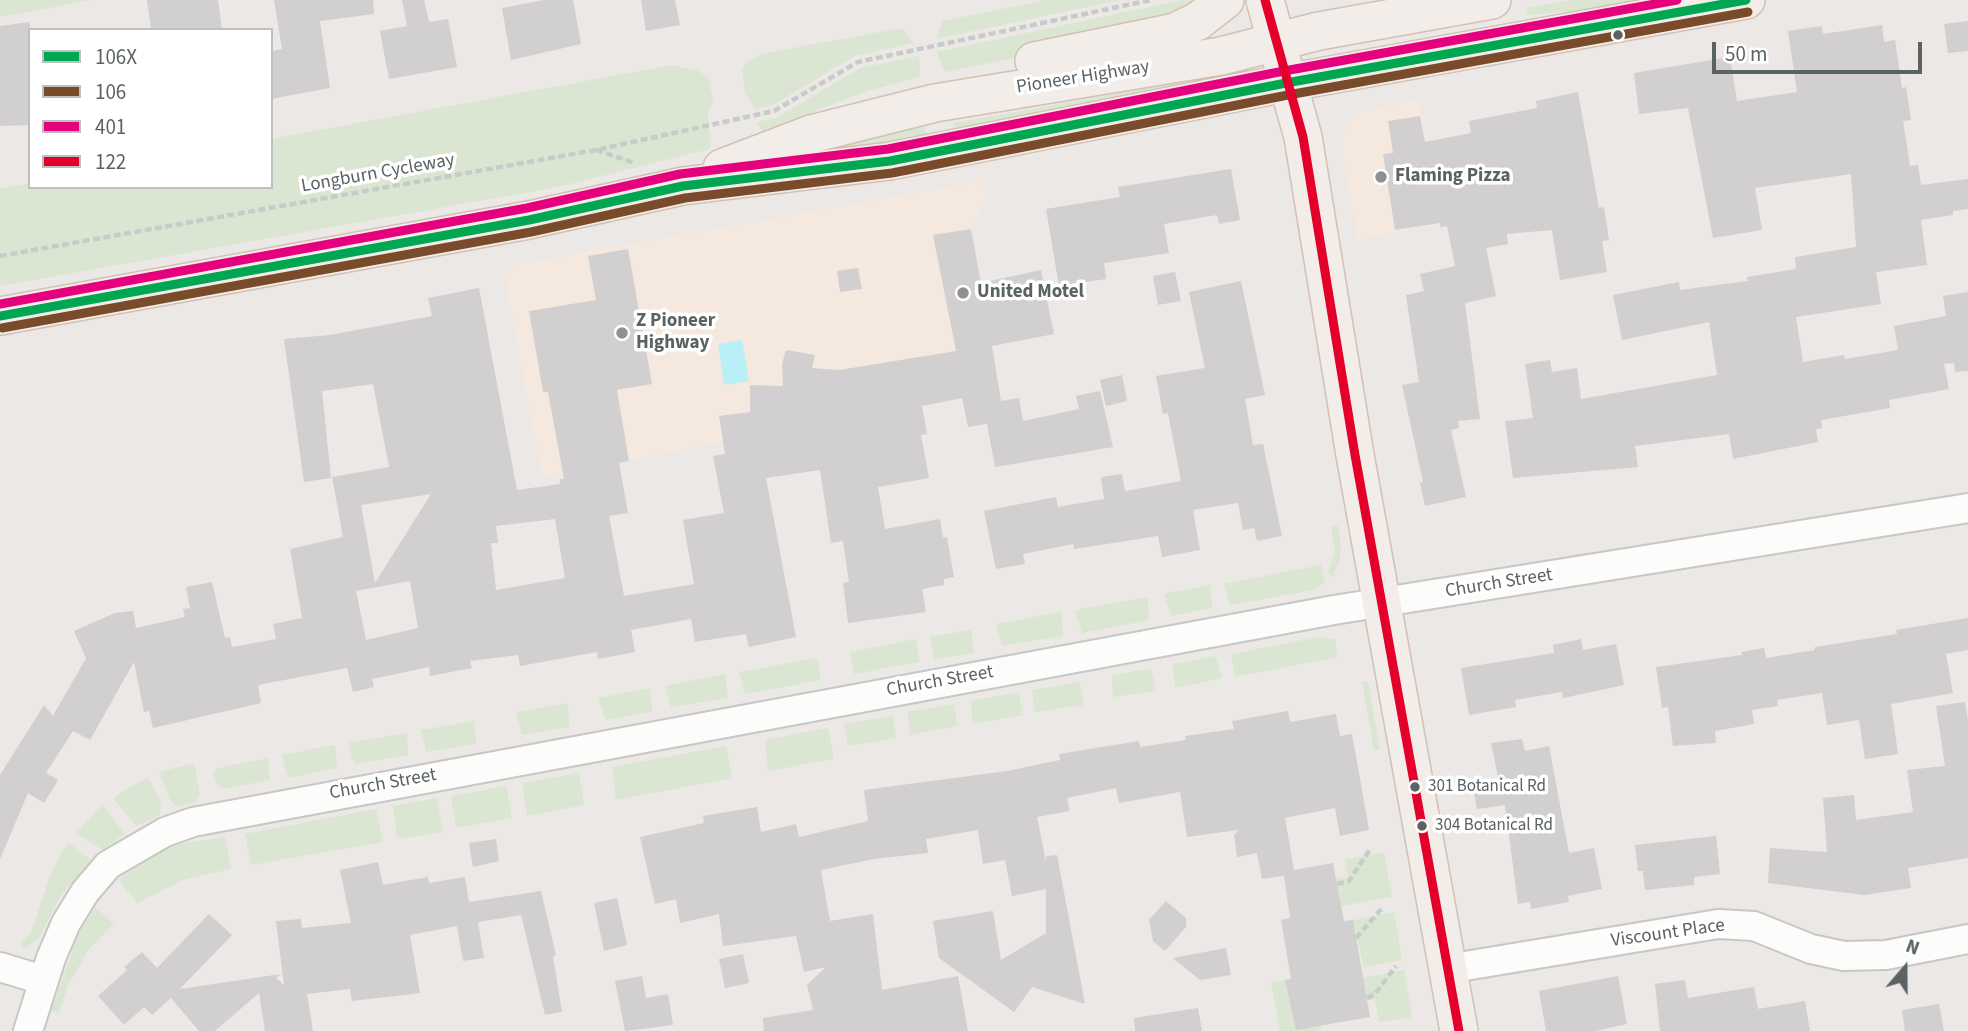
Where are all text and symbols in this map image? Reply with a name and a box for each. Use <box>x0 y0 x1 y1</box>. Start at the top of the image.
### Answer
legend <box>28 28 273 189</box>
unlabelled marker <box>1611 28 1625 42</box>
scale bar <box>1716 28 1926 72</box>
text: 50 m <box>1725 39 1767 69</box>
text: 106X <box>95 42 137 72</box>
street label: Pioneer Highway <box>1015 56 1151 100</box>
text: 106 <box>95 77 126 107</box>
text: 401 <box>95 112 126 142</box>
text: 122 <box>95 147 126 177</box>
street label: Longburn Cycleway <box>300 149 456 199</box>
place label: Flaming Pizza <box>1395 166 1511 188</box>
marker: Flaming Pizza <box>1373 169 1389 185</box>
place label: United Motel <box>977 282 1084 304</box>
marker: United Motel <box>955 285 971 301</box>
place label: Z Pioneer Highway <box>636 311 715 355</box>
marker: Z Pioneer Highway <box>614 325 630 341</box>
street label: Church Street <box>1444 564 1554 604</box>
street label: Church Street <box>885 661 995 703</box>
street label: Church Street <box>328 764 438 806</box>
place label: 301 Botanical Rd <box>1428 777 1546 797</box>
marker: 301 Botanical Rd <box>1408 780 1422 794</box>
place label: 304 Botanical Rd <box>1435 816 1553 836</box>
marker: 304 Botanical Rd <box>1415 819 1429 833</box>
street label: Viscount Place <box>1610 915 1726 953</box>
north arrow <box>1870 933 1940 1003</box>
text: N <box>1902 933 1923 963</box>

